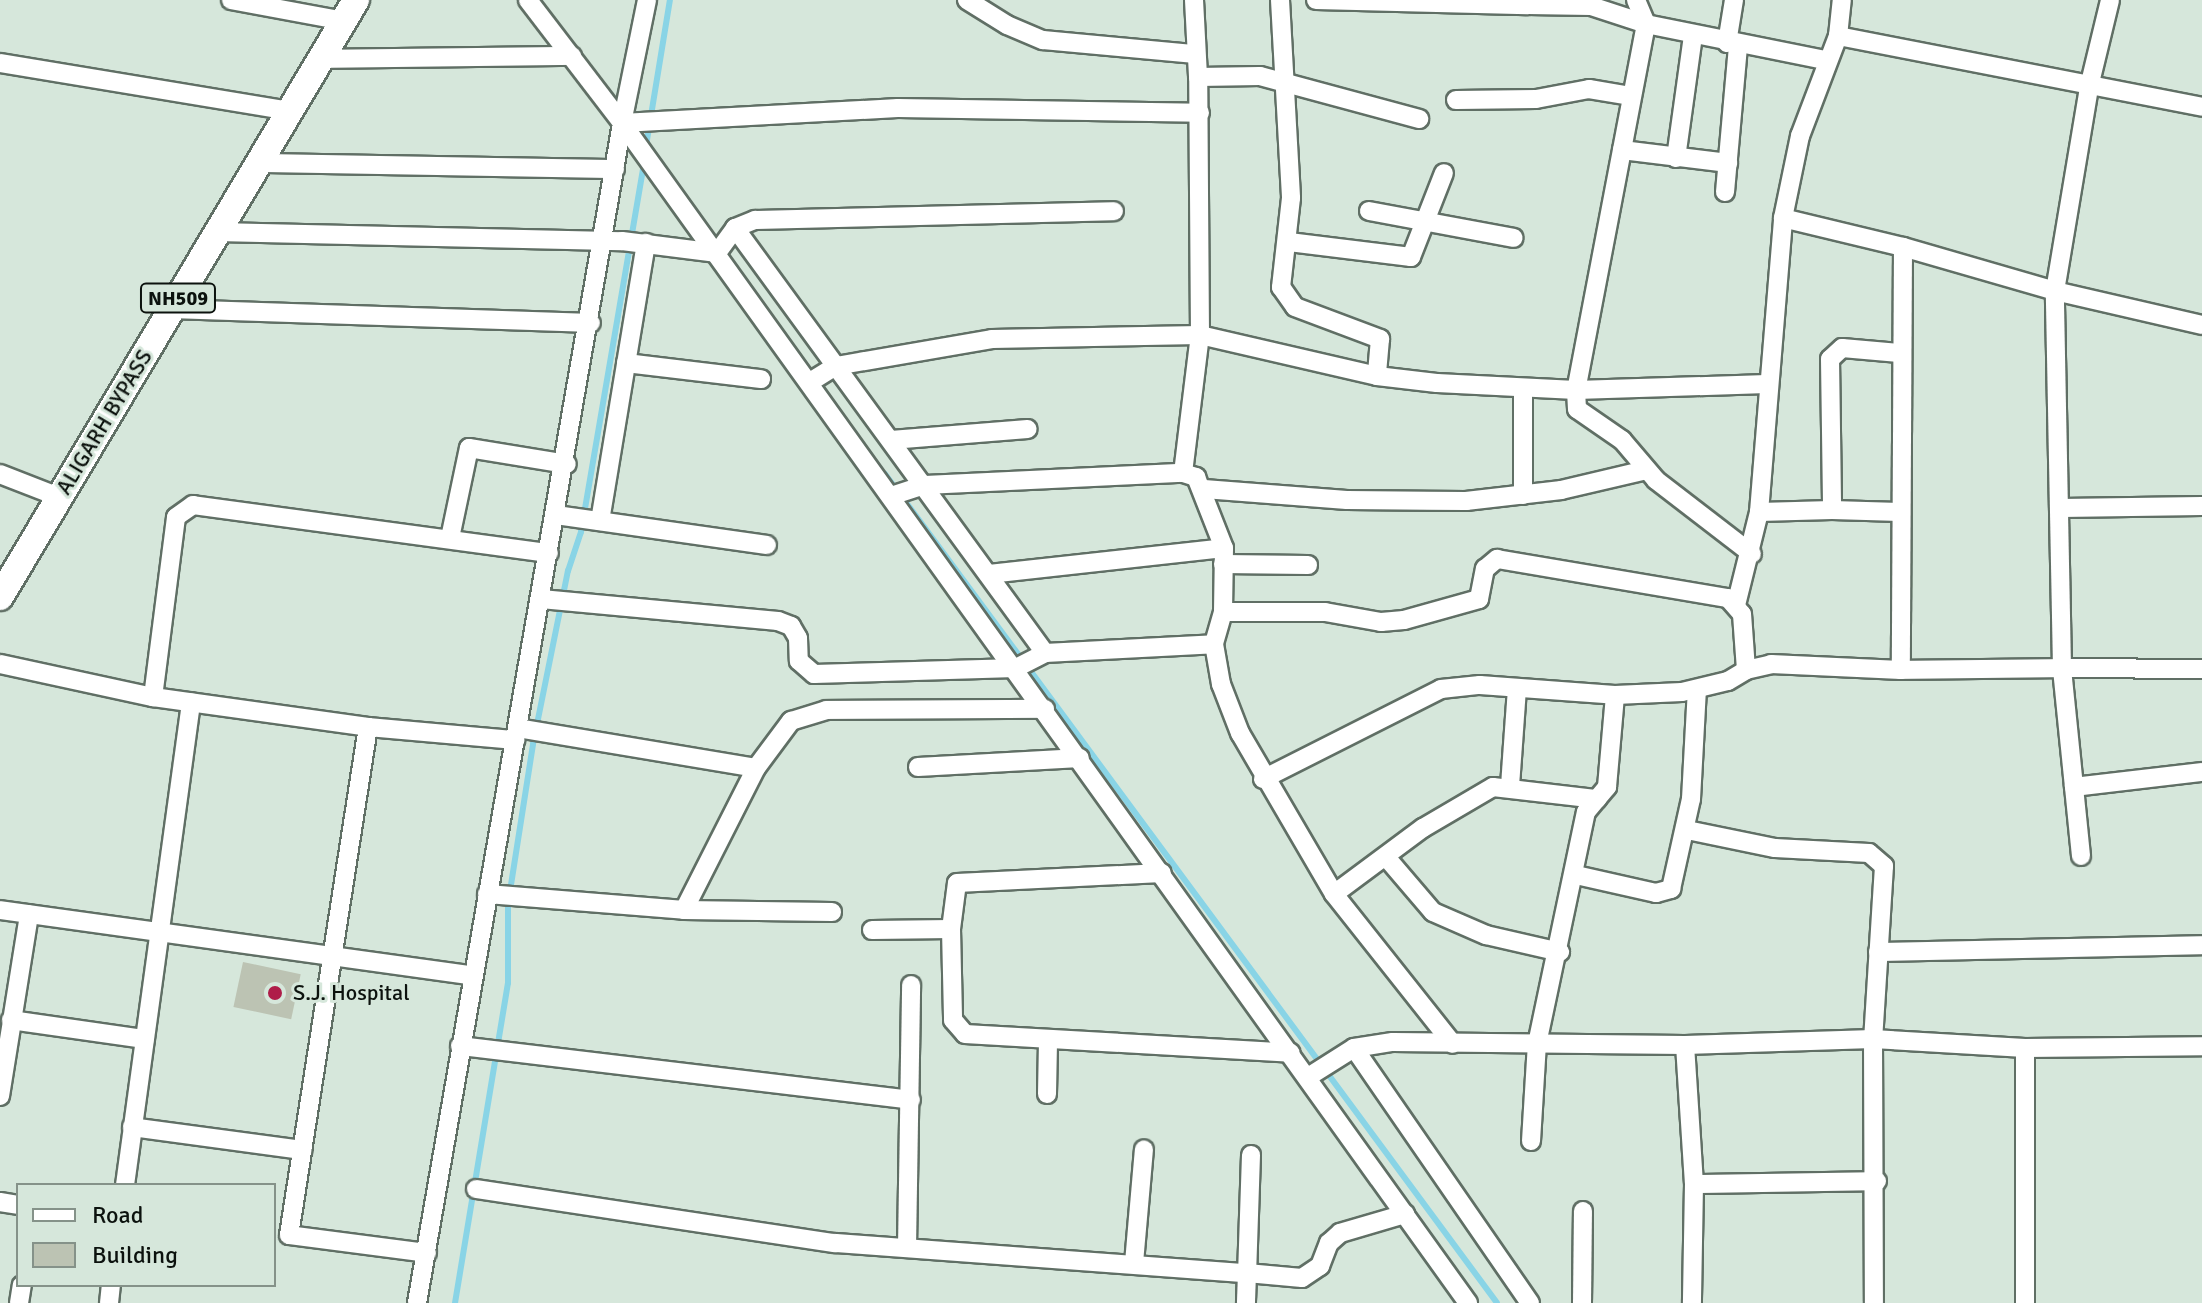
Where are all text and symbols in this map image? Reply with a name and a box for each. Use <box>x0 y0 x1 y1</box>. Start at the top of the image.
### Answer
road number: NH509 <box>138 282 218 314</box>
street label: ALIGARH BYPASS <box>50 345 158 499</box>
place label: S.J. Hospital <box>293 980 410 1006</box>
marker: S.J. Hospital <box>264 982 286 1004</box>
legend <box>16 1183 276 1287</box>
text: Road <box>92 1200 143 1230</box>
text: Building <box>92 1240 178 1270</box>

